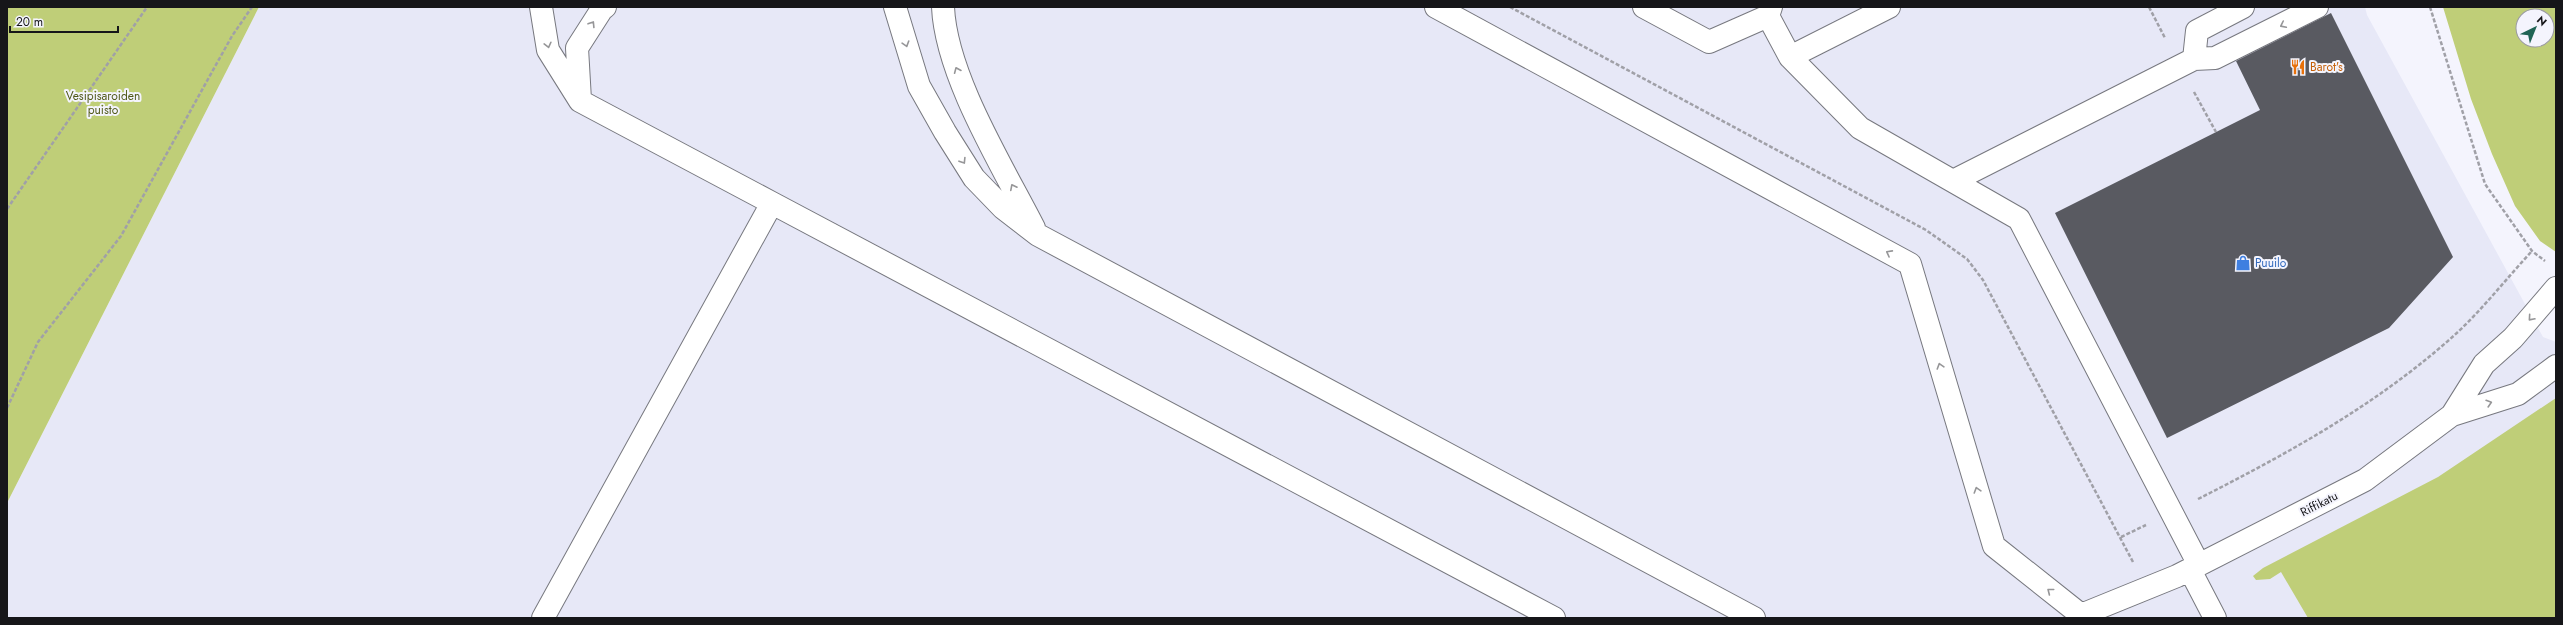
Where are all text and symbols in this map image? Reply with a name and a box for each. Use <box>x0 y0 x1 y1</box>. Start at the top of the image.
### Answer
scale bar <box>10 8 118 34</box>
north arrow <box>2515 8 2555 48</box>
text: N <box>2533 12 2550 30</box>
text: 20 m <box>16 13 43 31</box>
one-way arrow <box>2279 20 2287 28</box>
one-way arrow <box>588 21 595 28</box>
one-way arrow <box>543 41 552 48</box>
one-way arrow <box>901 41 910 48</box>
restaurant icon: Barot's <box>2289 58 2307 76</box>
place label: Barot's <box>2310 58 2343 76</box>
one-way arrow <box>954 67 962 74</box>
park label: Vesipisaroiden puisto <box>66 87 140 119</box>
one-way arrow <box>958 157 965 164</box>
one-way arrow <box>1010 184 1018 192</box>
one-way arrow <box>1886 250 1893 257</box>
shop icon: Puuilo <box>2234 254 2252 272</box>
place label: Puuilo <box>2255 254 2287 272</box>
one-way arrow <box>2528 313 2535 321</box>
one-way arrow <box>1936 363 1945 370</box>
one-way arrow <box>2485 399 2492 408</box>
one-way arrow <box>1973 487 1982 494</box>
street label: Riffikatu <box>2297 487 2341 521</box>
one-way arrow <box>2047 588 2054 595</box>

